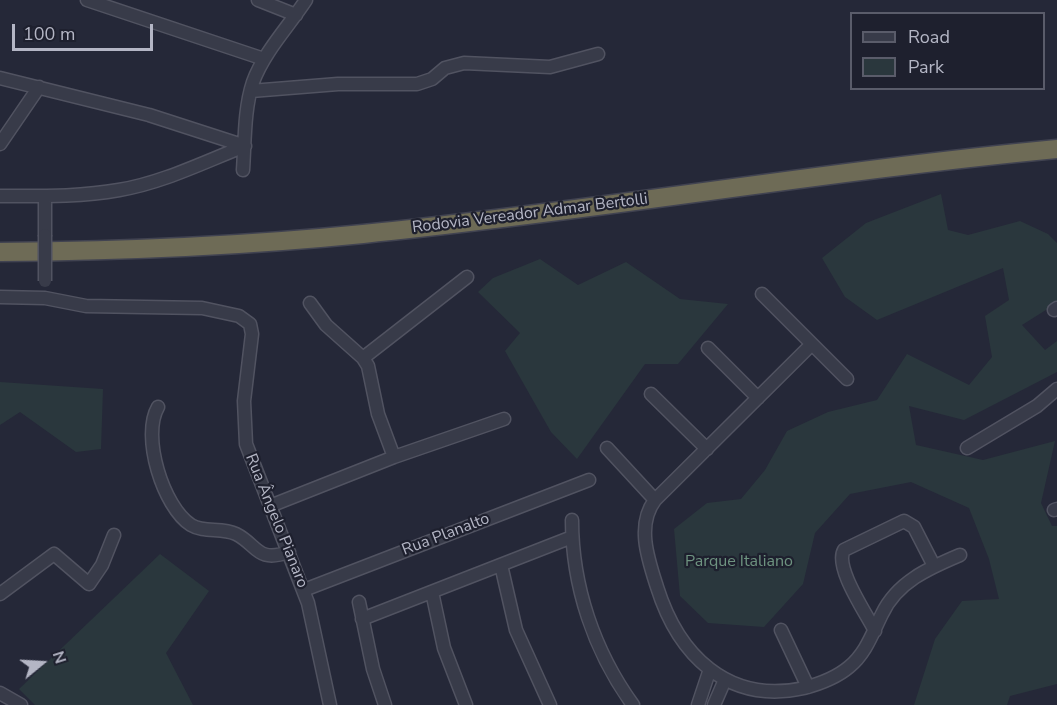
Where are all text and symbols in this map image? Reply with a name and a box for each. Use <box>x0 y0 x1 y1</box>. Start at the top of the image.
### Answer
scale bar <box>15 12 156 50</box>
legend <box>850 12 1045 90</box>
text: 100 m <box>23 22 75 46</box>
text: Road <box>908 25 950 49</box>
text: Park <box>908 55 944 79</box>
street label: Rodovia Vereador Admar Bertolli <box>411 190 649 238</box>
street label: Rua Ângelo Pianaro <box>240 451 312 591</box>
street label: Rua Planalto <box>400 510 492 560</box>
park label: Parque Italiano <box>685 552 793 572</box>
north arrow <box>12 633 72 693</box>
text: N <box>47 648 71 667</box>

